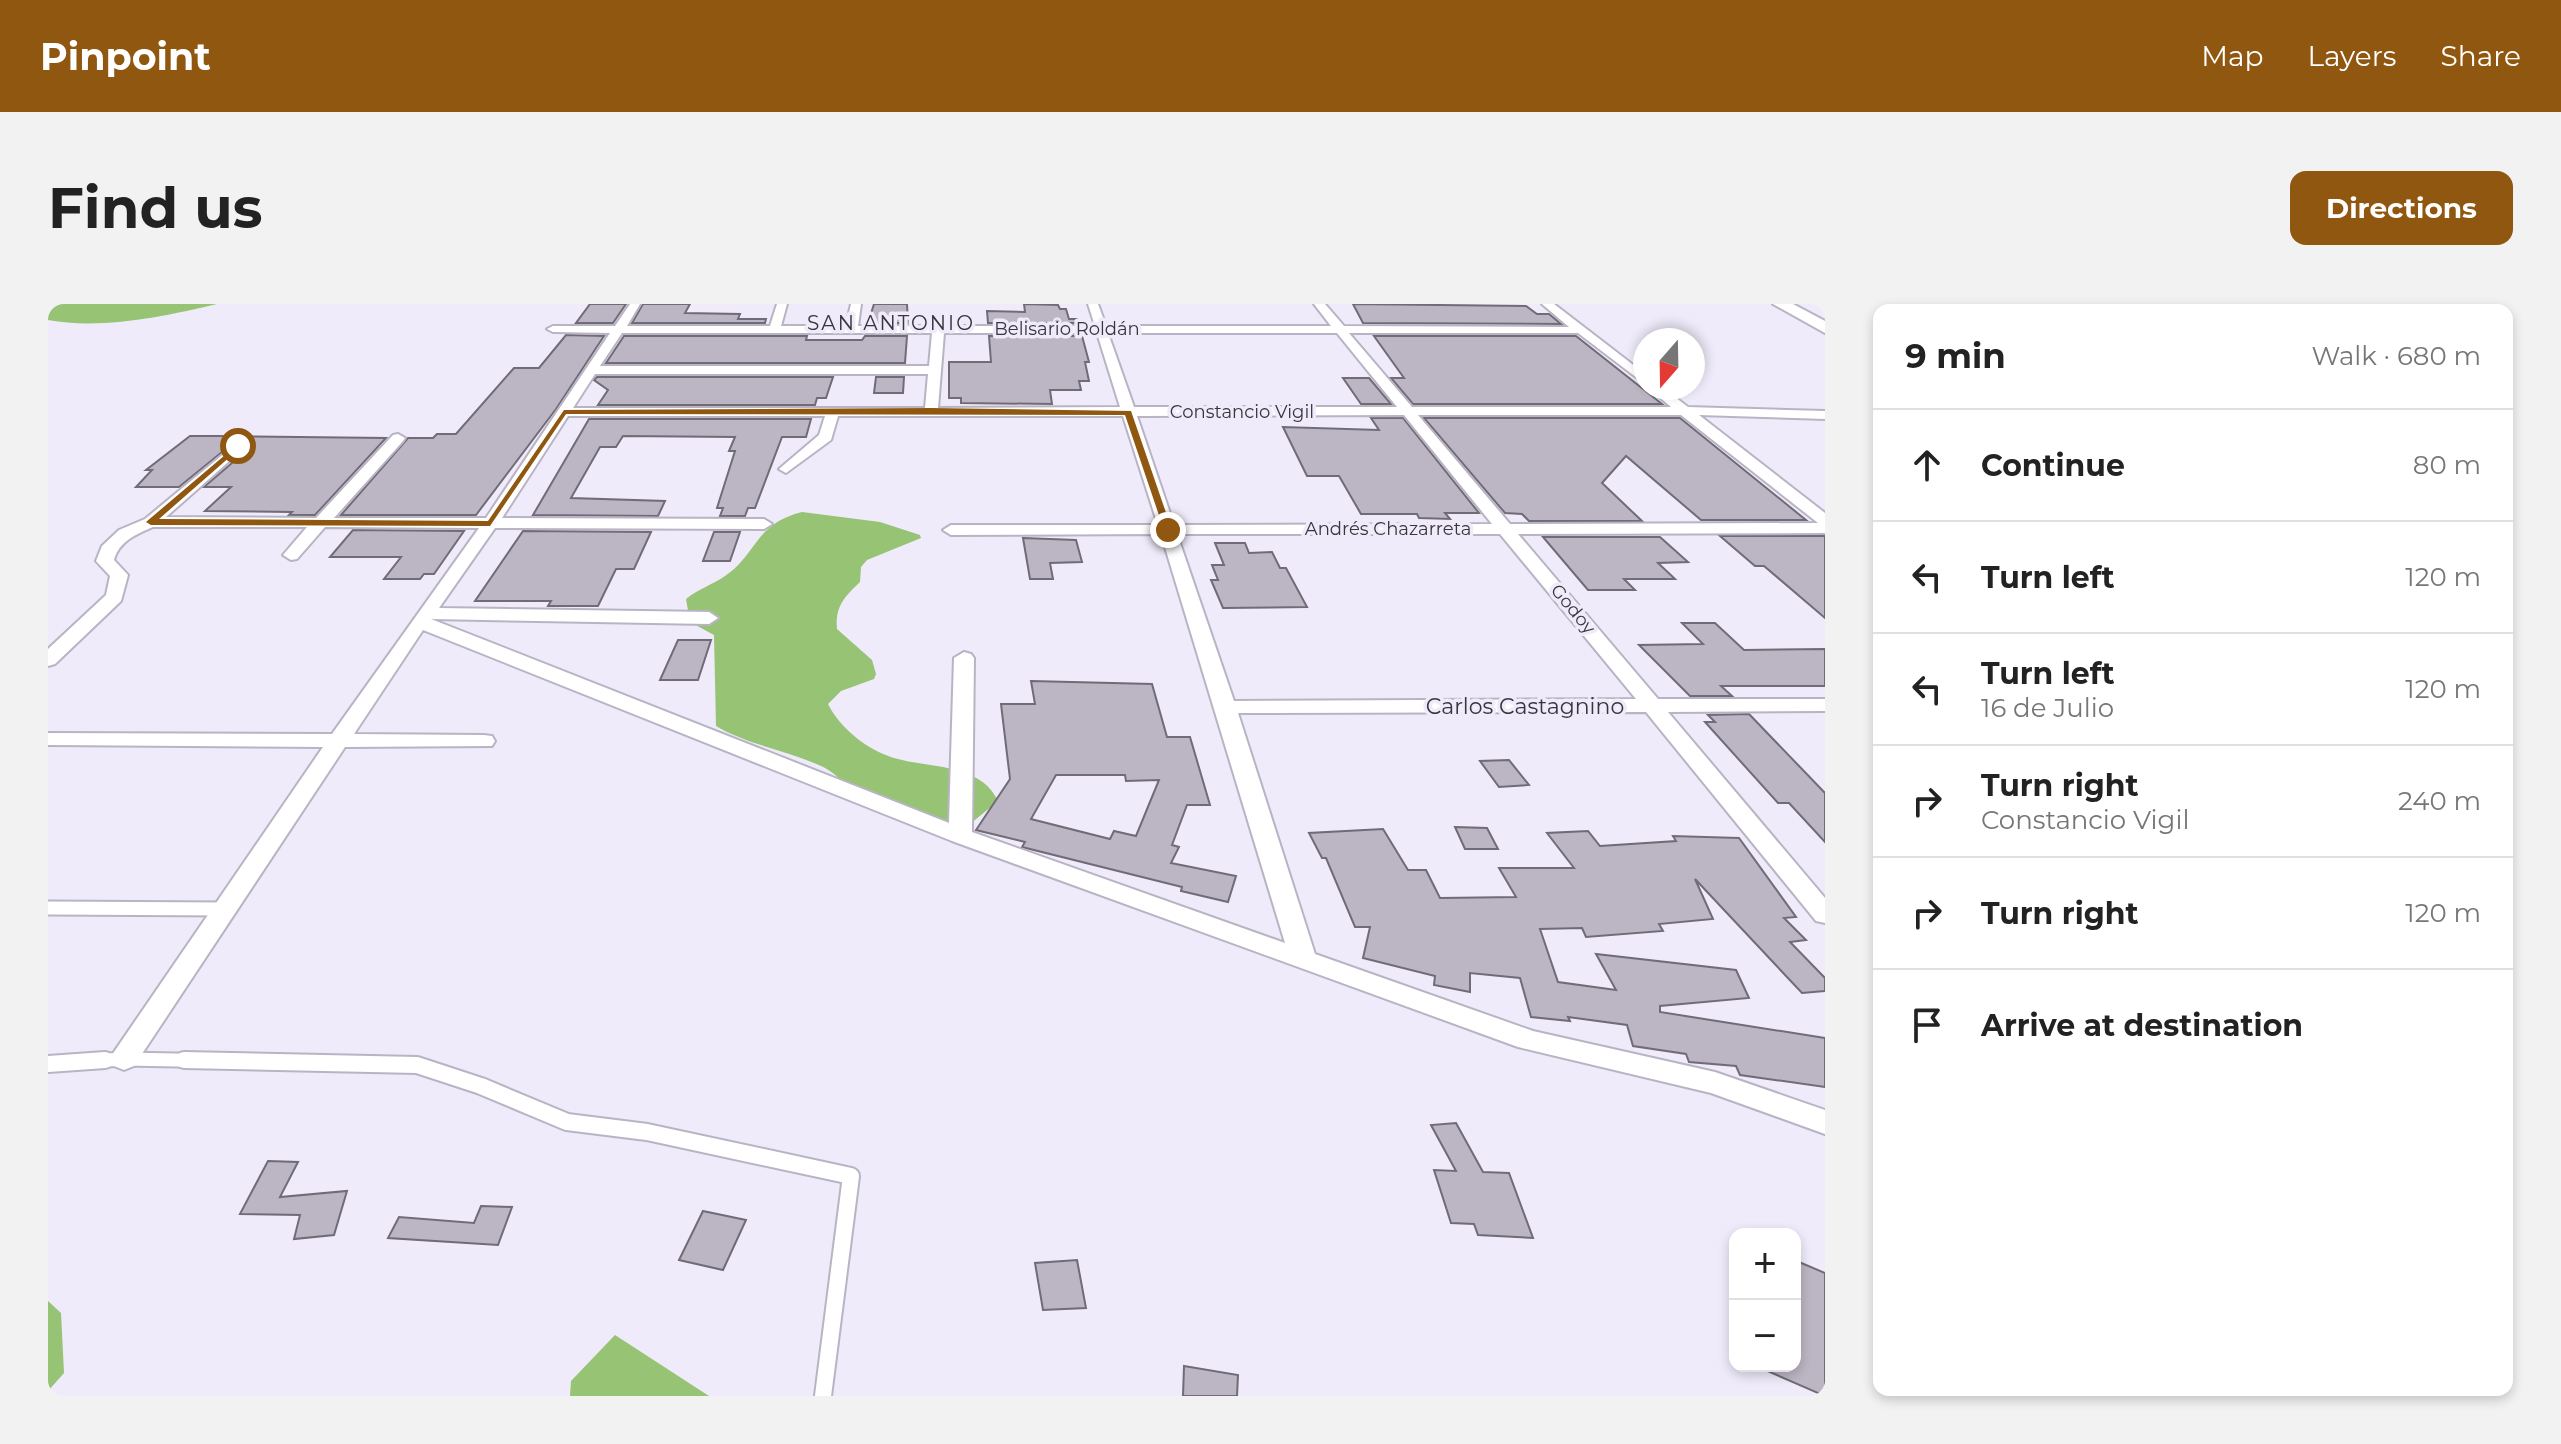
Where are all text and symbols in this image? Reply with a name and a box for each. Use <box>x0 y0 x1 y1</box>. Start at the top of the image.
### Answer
text: Pinpoint <box>40 33 211 80</box>
text: Map <box>2201 39 2264 73</box>
text: Layers <box>2308 39 2397 73</box>
text: Share <box>2441 39 2521 73</box>
button: Directions <box>2290 171 2513 245</box>
text: Find us <box>48 174 262 242</box>
district label: SAN ANTONIO <box>807 311 975 335</box>
street label: Belisario Roldán <box>994 318 1140 340</box>
north arrow <box>1633 328 1705 400</box>
text: 9 min <box>1905 335 2006 377</box>
text: Walk · 680 m <box>2311 340 2481 372</box>
street label: Constancio Vigil <box>1170 401 1314 423</box>
route start <box>220 428 256 464</box>
icon: ahead <box>1905 443 1949 487</box>
text: Continue <box>1981 447 2125 484</box>
text: 80 m <box>2413 449 2481 481</box>
route end <box>1150 512 1186 548</box>
street label: Andrés Chazarreta <box>1305 518 1471 540</box>
icon: left <box>1905 555 1949 599</box>
text: Turn left <box>1981 559 2114 596</box>
text: 120 m <box>2405 561 2481 593</box>
street label: Godoy <box>1546 580 1600 639</box>
text: Turn left <box>1981 655 2114 692</box>
icon: left <box>1905 667 1949 711</box>
text: 120 m <box>2405 673 2481 705</box>
text: 16 de Julio <box>1981 692 2114 724</box>
street label: Carlos Castagnino <box>1426 693 1624 720</box>
text: Turn right <box>1981 767 2138 804</box>
icon: right <box>1905 779 1949 823</box>
text: 240 m <box>2398 785 2481 817</box>
text: Constancio Vigil <box>1981 804 2189 836</box>
icon: right <box>1905 891 1949 935</box>
text: Turn right <box>1981 895 2138 932</box>
text: 120 m <box>2405 897 2481 929</box>
icon: arrive <box>1905 1003 1949 1047</box>
text: Arrive at destination <box>1981 1007 2303 1044</box>
map controls <box>1729 1228 1801 1372</box>
button: + <box>1729 1228 1801 1300</box>
button: − <box>1729 1300 1801 1372</box>

